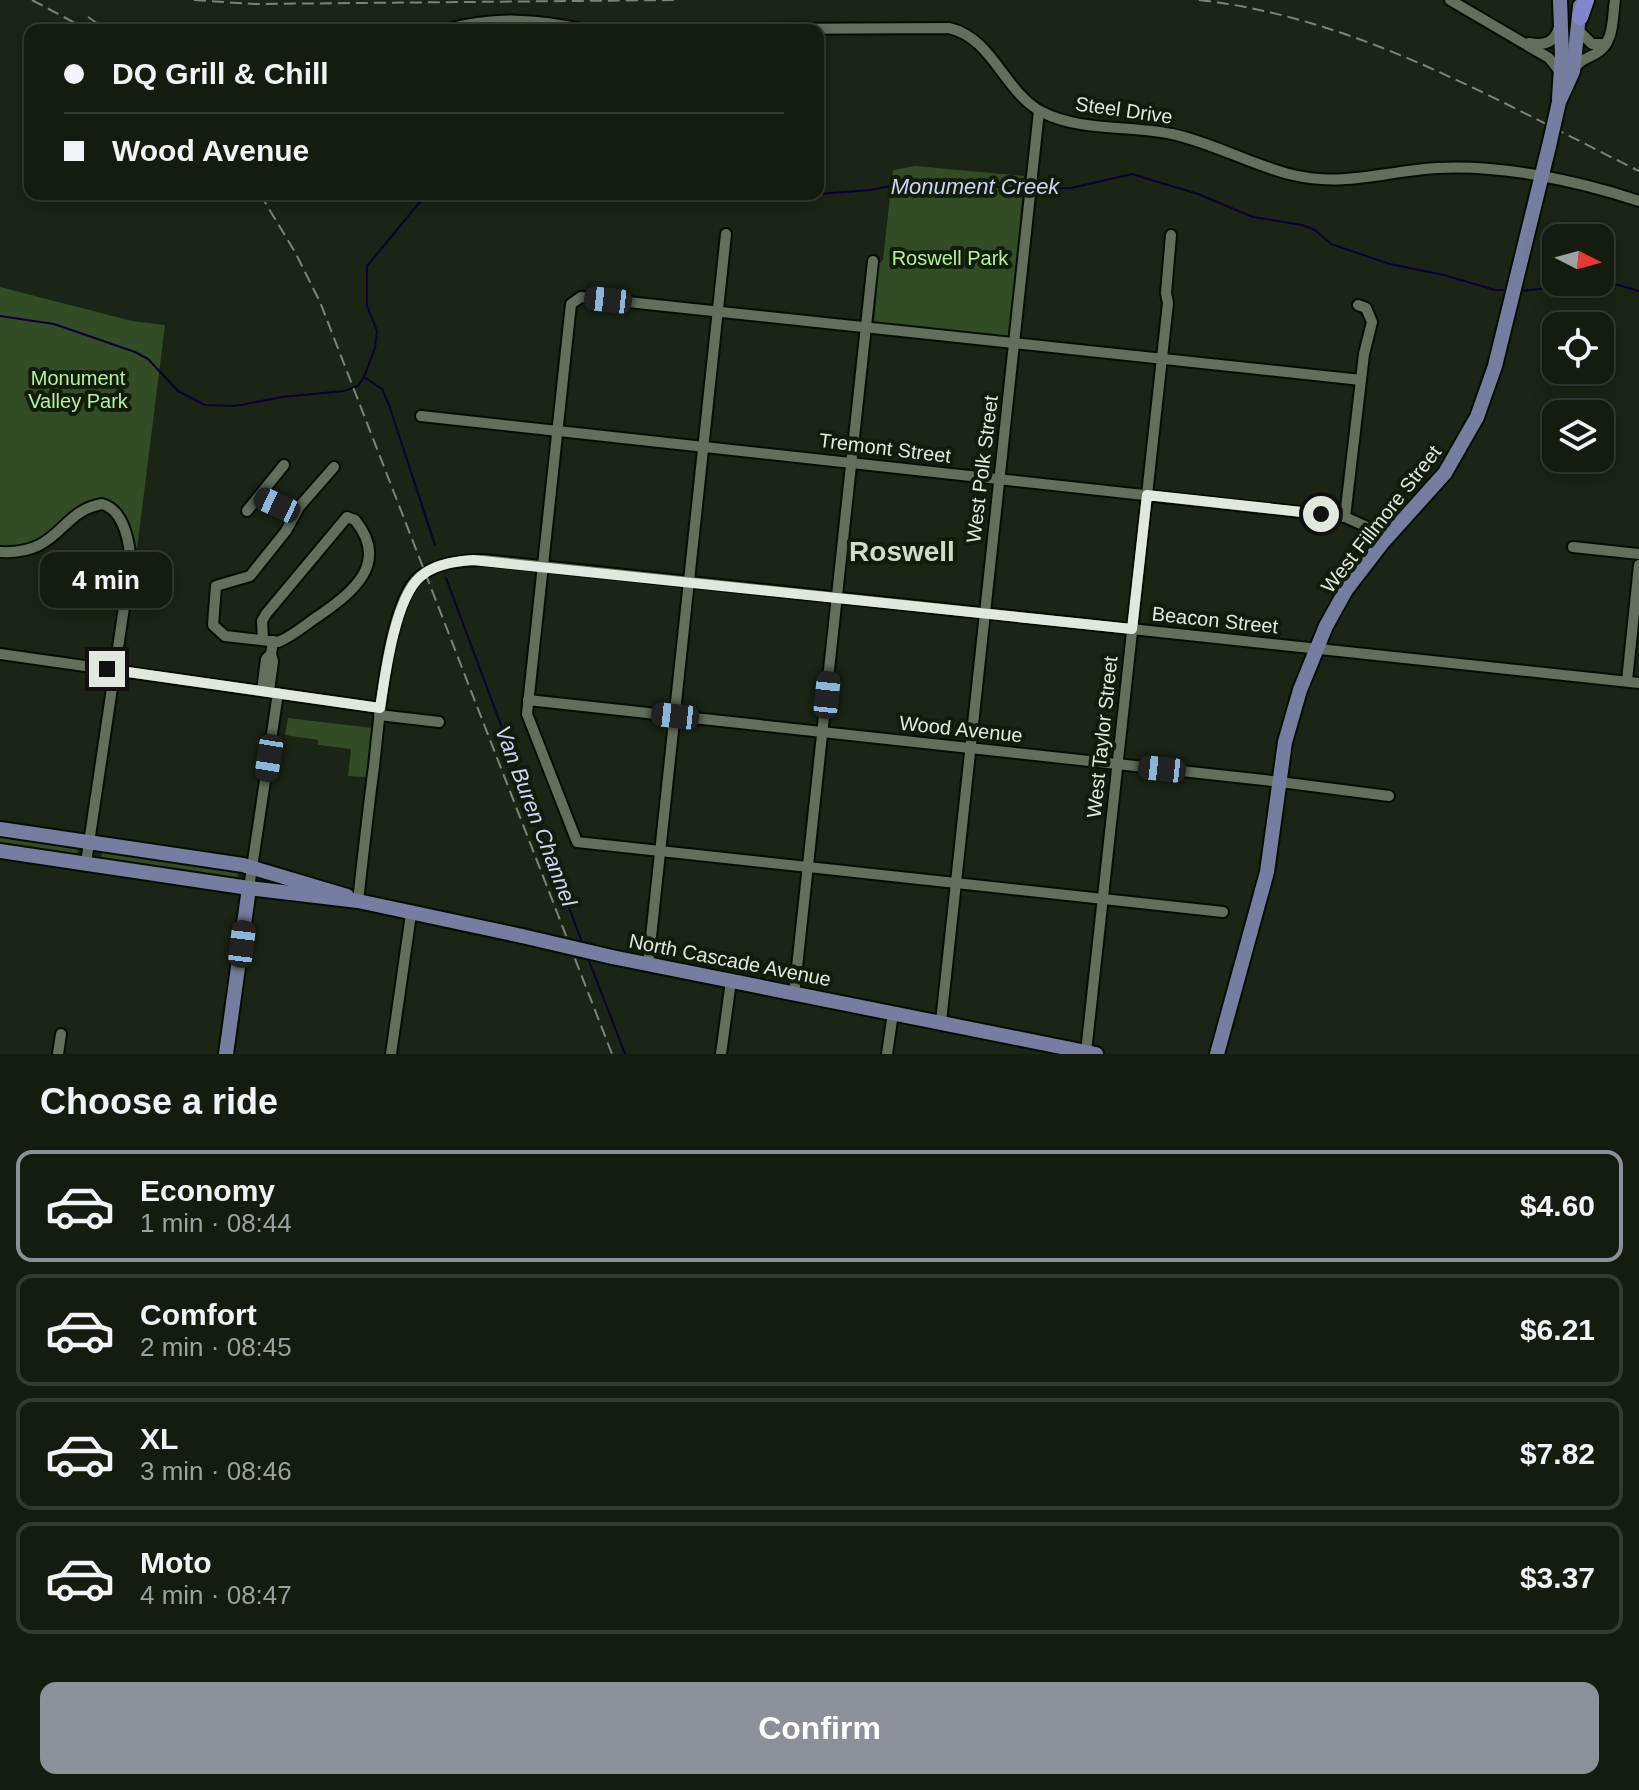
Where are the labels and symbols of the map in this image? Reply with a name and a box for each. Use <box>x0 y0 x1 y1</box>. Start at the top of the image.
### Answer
street label: Steel Drive <box>1074 92 1174 128</box>
water label: Monument Creek <box>891 174 1060 199</box>
north arrow <box>1542 224 1614 296</box>
park label: Roswell Park <box>892 247 1009 269</box>
car <box>583 286 633 314</box>
park label: Monument Valley Park <box>28 367 129 412</box>
street label: West Polk Street <box>962 393 1002 544</box>
street label: Tremont Street <box>818 429 953 467</box>
street label: West Fillmore Street <box>1317 441 1446 597</box>
car <box>250 484 304 526</box>
route start <box>1303 496 1339 532</box>
district label: Roswell <box>849 536 955 567</box>
callout: 4 min <box>41 553 173 609</box>
street label: Beacon Street <box>1151 602 1280 638</box>
route end <box>89 651 125 687</box>
street label: West Taylor Street <box>1083 655 1121 819</box>
car <box>813 670 841 720</box>
car <box>650 702 700 730</box>
street label: Wood Avenue <box>898 712 1024 746</box>
water label: Van Buren Channel <box>490 722 582 911</box>
car <box>253 732 285 784</box>
car <box>1137 755 1187 783</box>
car <box>227 919 257 969</box>
street label: North Cascade Avenue <box>627 930 833 990</box>

